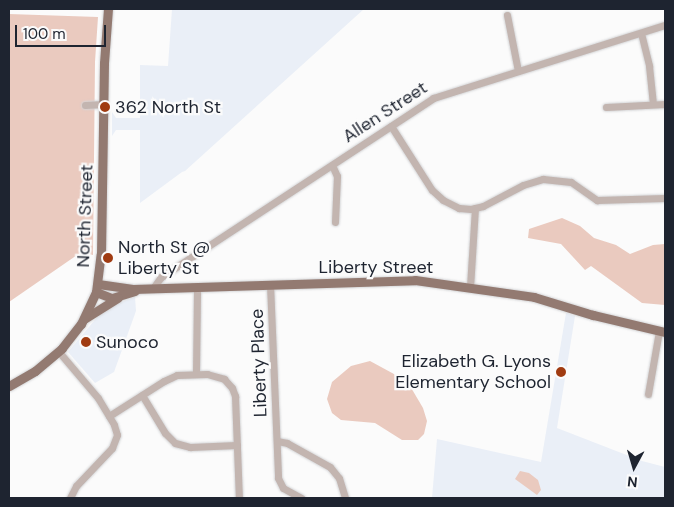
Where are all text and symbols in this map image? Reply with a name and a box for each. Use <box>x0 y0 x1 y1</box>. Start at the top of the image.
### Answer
scale bar <box>18 15 109 47</box>
text: 100 m <box>23 24 66 44</box>
street label: Allen Street <box>339 77 431 147</box>
place label: 362 North St <box>115 96 221 118</box>
marker: 362 North St <box>99 101 111 113</box>
street label: North Street <box>72 164 98 268</box>
place label: North St @ Liberty St <box>118 237 210 280</box>
marker: North St @ Liberty St <box>102 252 114 264</box>
street label: Liberty Street <box>319 256 433 278</box>
street label: Liberty Place <box>246 308 272 418</box>
place label: Sunoco <box>96 331 159 353</box>
marker: Sunoco <box>80 336 92 348</box>
place label: Elizabeth G. Lyons Elementary School <box>395 351 551 394</box>
marker: Elizabeth G. Lyons Elementary School <box>555 366 567 378</box>
north arrow <box>609 442 659 492</box>
text: N <box>626 472 638 491</box>

